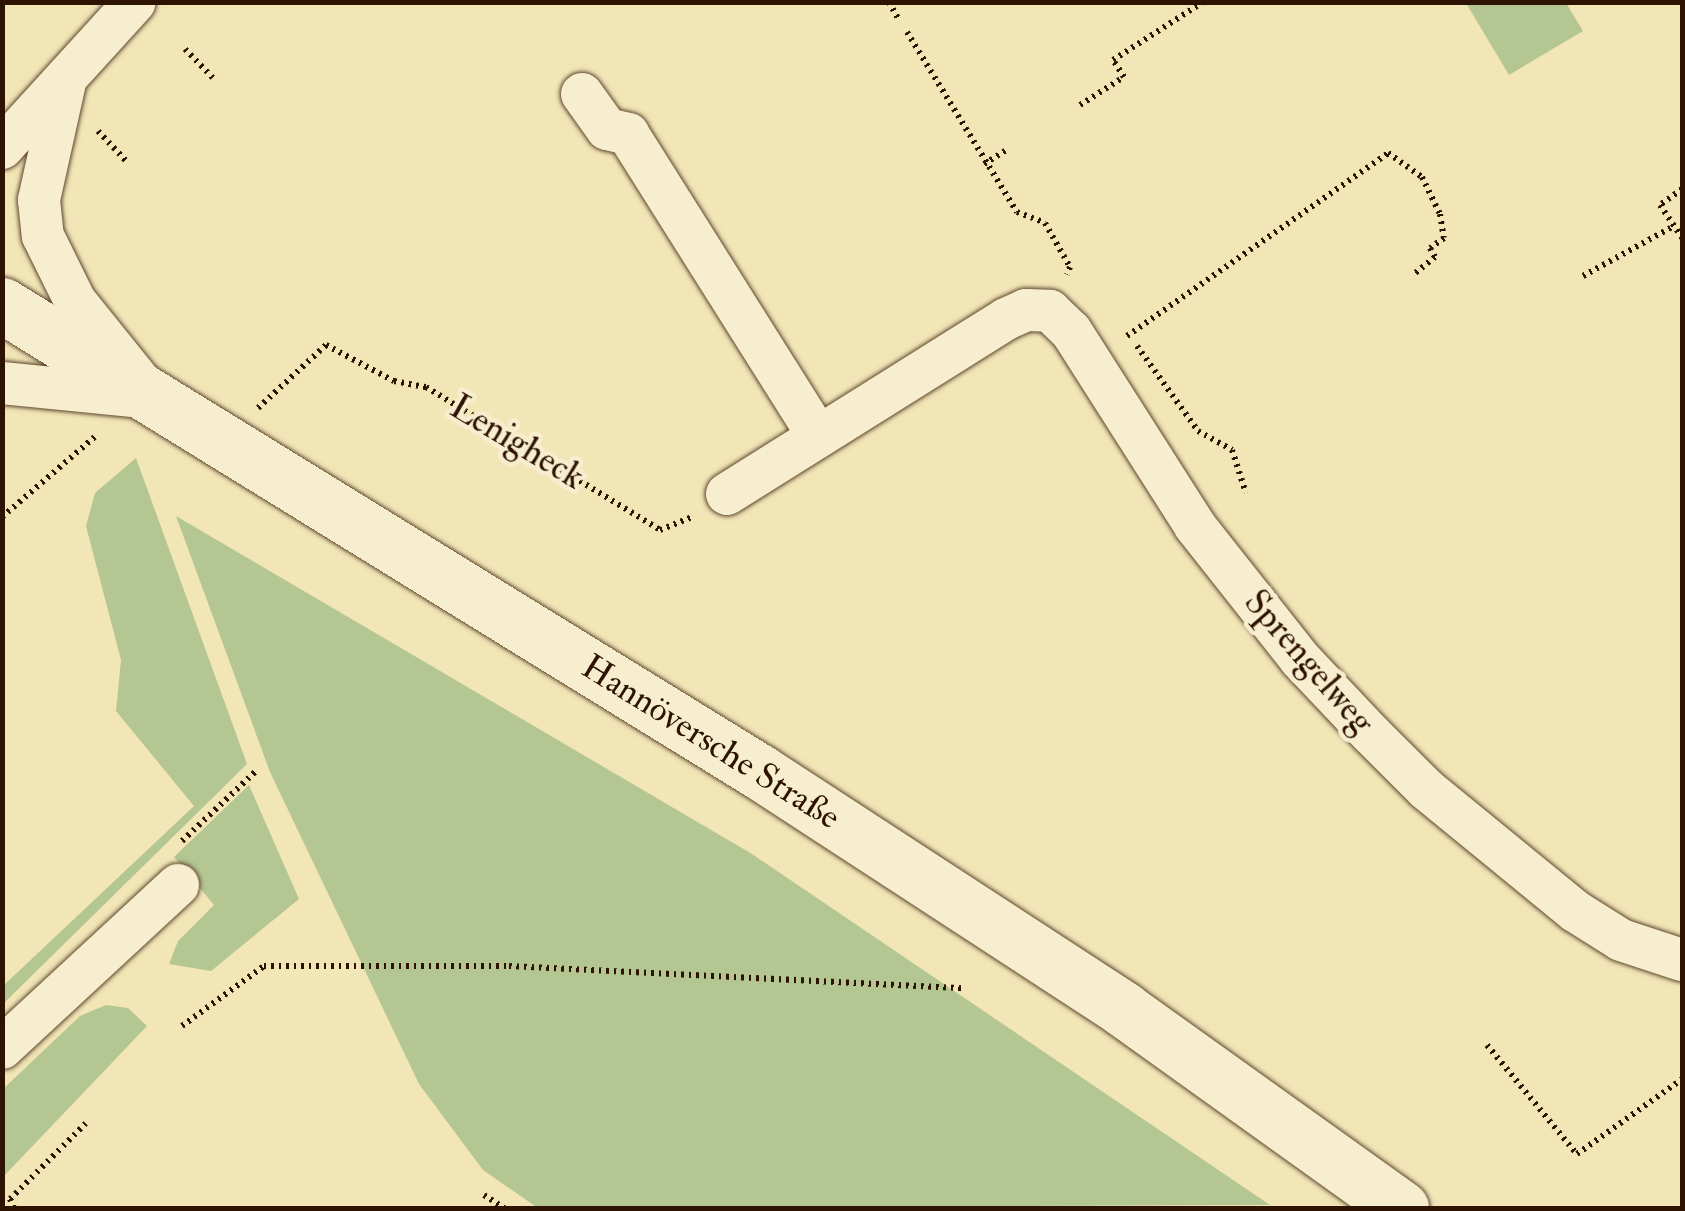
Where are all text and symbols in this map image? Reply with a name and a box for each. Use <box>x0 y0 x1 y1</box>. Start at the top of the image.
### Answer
street label: Lenigheck <box>443 386 591 498</box>
street label: Sprengelweg <box>1235 582 1383 742</box>
street label: Hannöversche Straße <box>574 646 848 838</box>

